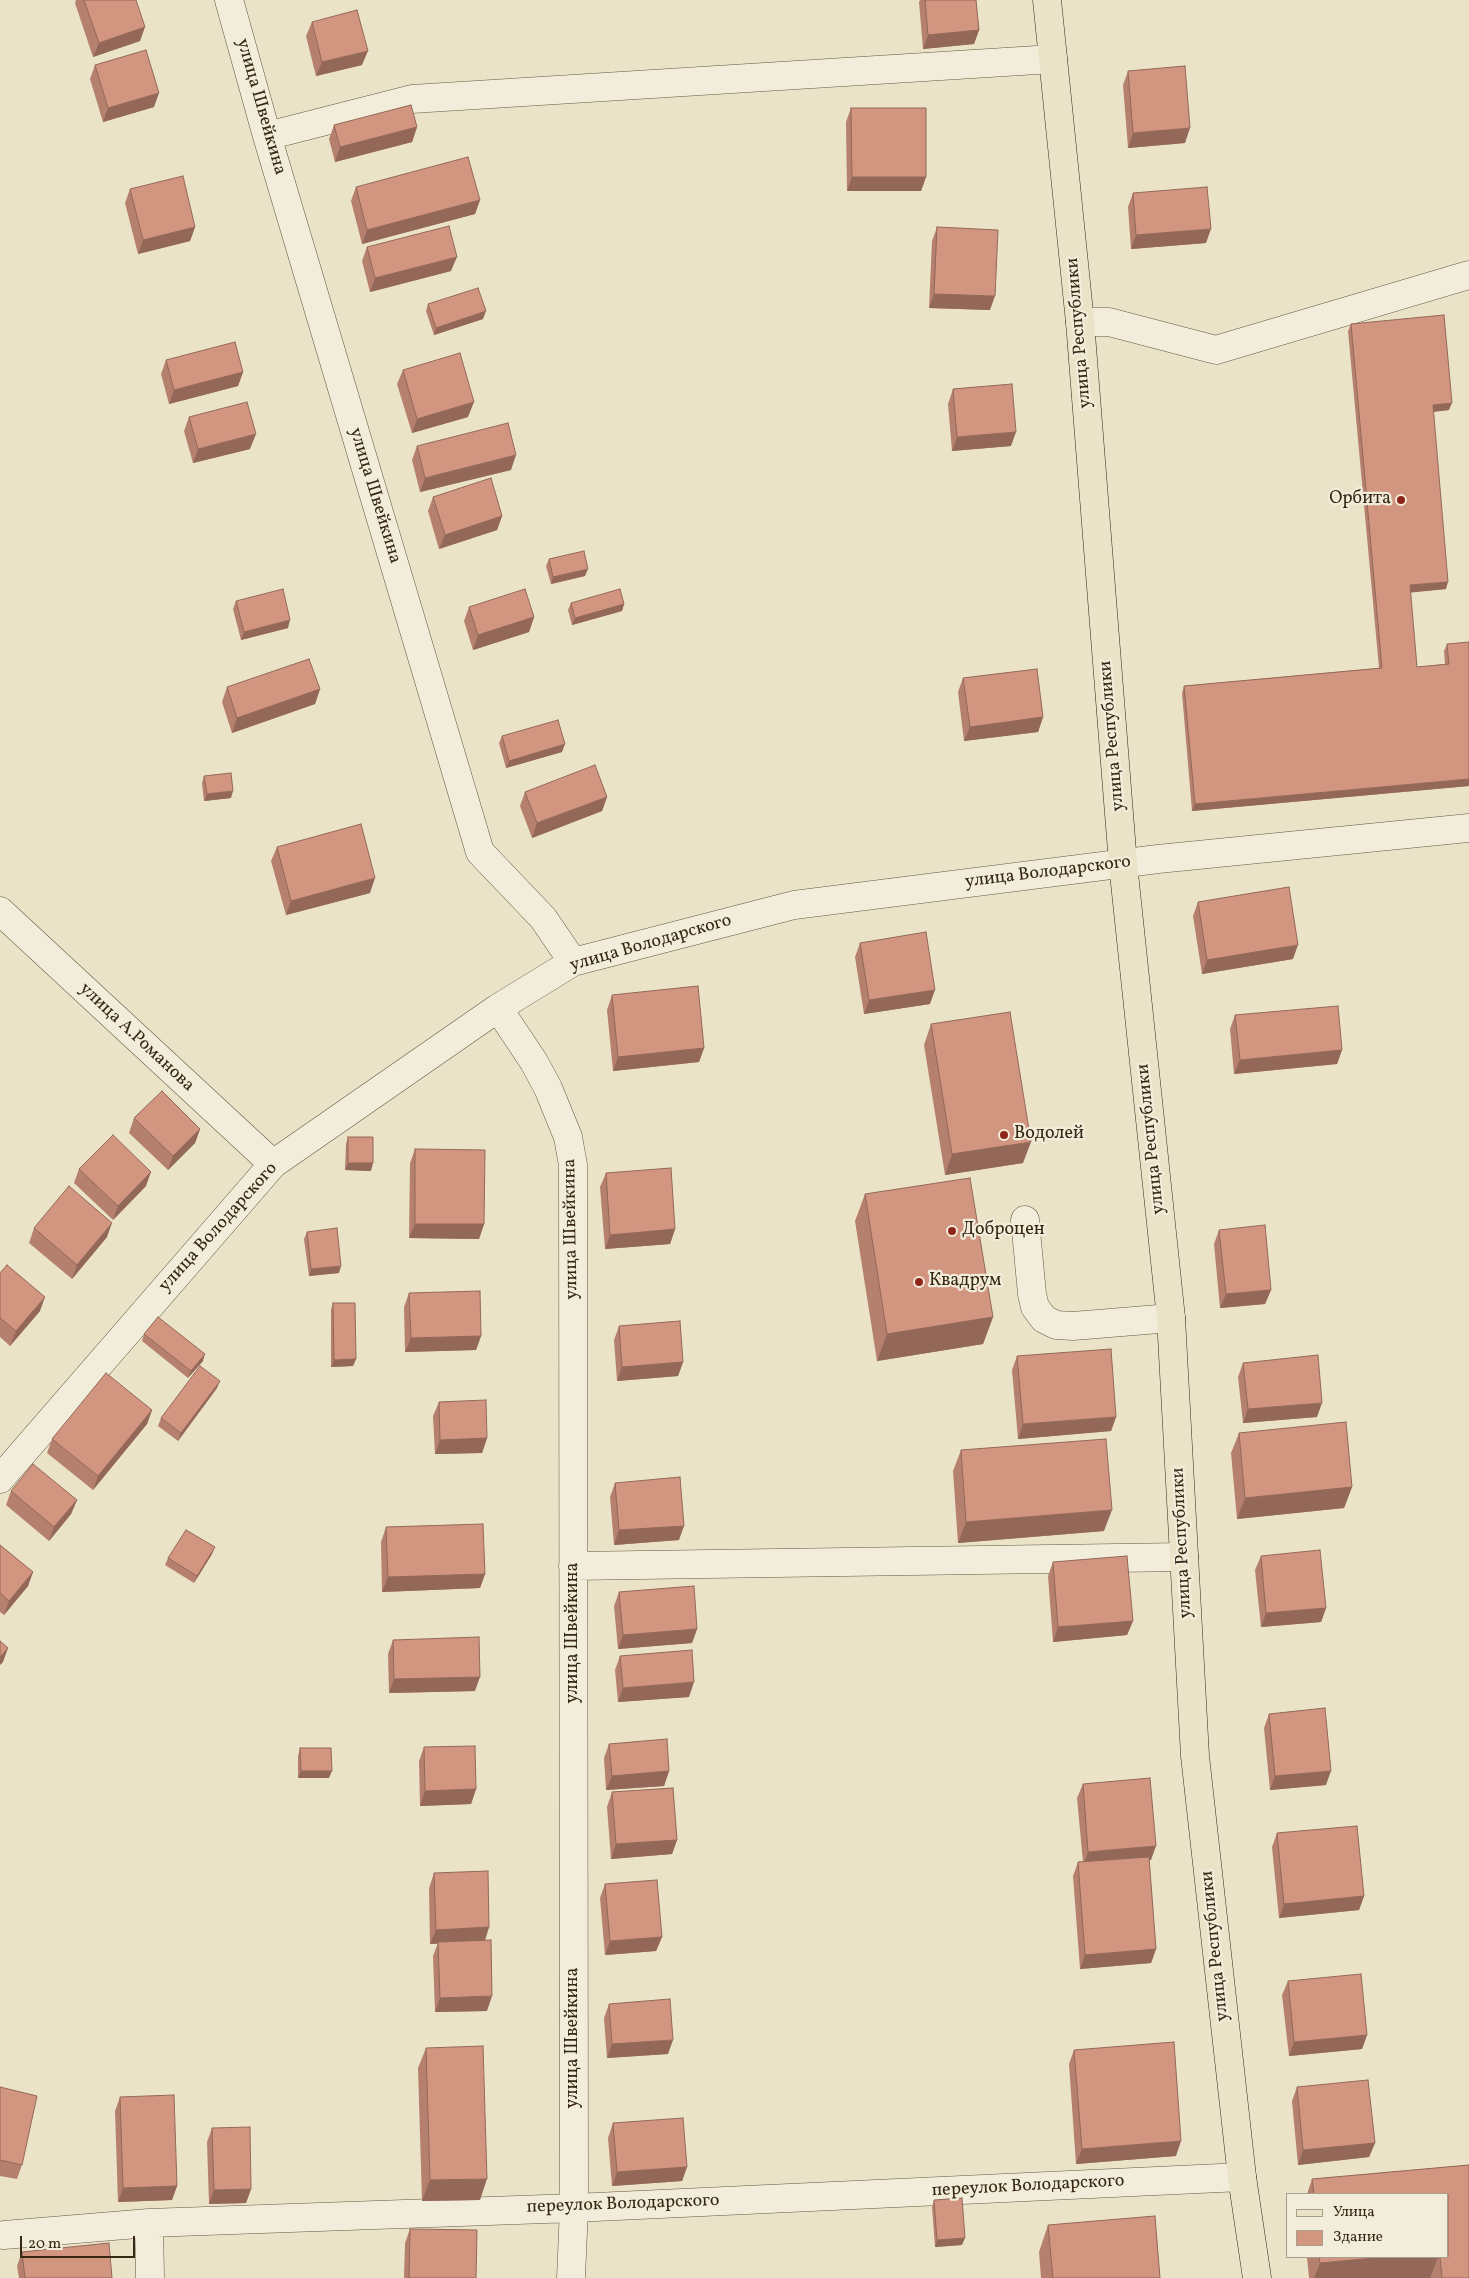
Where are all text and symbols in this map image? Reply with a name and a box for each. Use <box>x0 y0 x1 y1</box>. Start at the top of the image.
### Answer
street label: улица Швейкина <box>230 36 290 178</box>
street label: улица Республики <box>1063 257 1097 409</box>
street label: улица Швейкина <box>343 425 405 567</box>
place label: Орбита <box>1329 489 1391 511</box>
marker: Орбита <box>1395 494 1407 506</box>
street label: улица Республики <box>1096 660 1130 812</box>
street label: улица Володарского <box>964 852 1132 894</box>
street label: улица Володарского <box>568 911 734 977</box>
street label: улица А.Романова <box>74 979 198 1097</box>
street label: улица Республики <box>1133 1063 1171 1215</box>
place label: Водолей <box>1014 1124 1084 1146</box>
marker: Водолей <box>998 1129 1010 1141</box>
street label: улица Швейкина <box>560 1158 584 1300</box>
street label: улица Володарского <box>155 1159 283 1297</box>
place label: Доброцен <box>962 1220 1045 1242</box>
marker: Доброцен <box>946 1225 958 1237</box>
place label: Квадрум <box>929 1271 1001 1293</box>
marker: Квадрум <box>913 1276 925 1288</box>
street label: улица Республики <box>1168 1467 1198 1619</box>
street label: улица Швейкина <box>563 1563 585 1703</box>
street label: улица Республики <box>1197 1870 1235 2022</box>
street label: улица Швейкина <box>563 1968 585 2108</box>
street label: переулок Володарского <box>931 2171 1125 2203</box>
street label: переулок Володарского <box>526 2191 720 2219</box>
legend <box>1286 2193 1449 2258</box>
text: Улица <box>1333 2202 1375 2223</box>
scale bar <box>22 2226 138 2258</box>
text: Здание <box>1333 2227 1383 2248</box>
text: 20 m <box>28 2234 61 2255</box>

